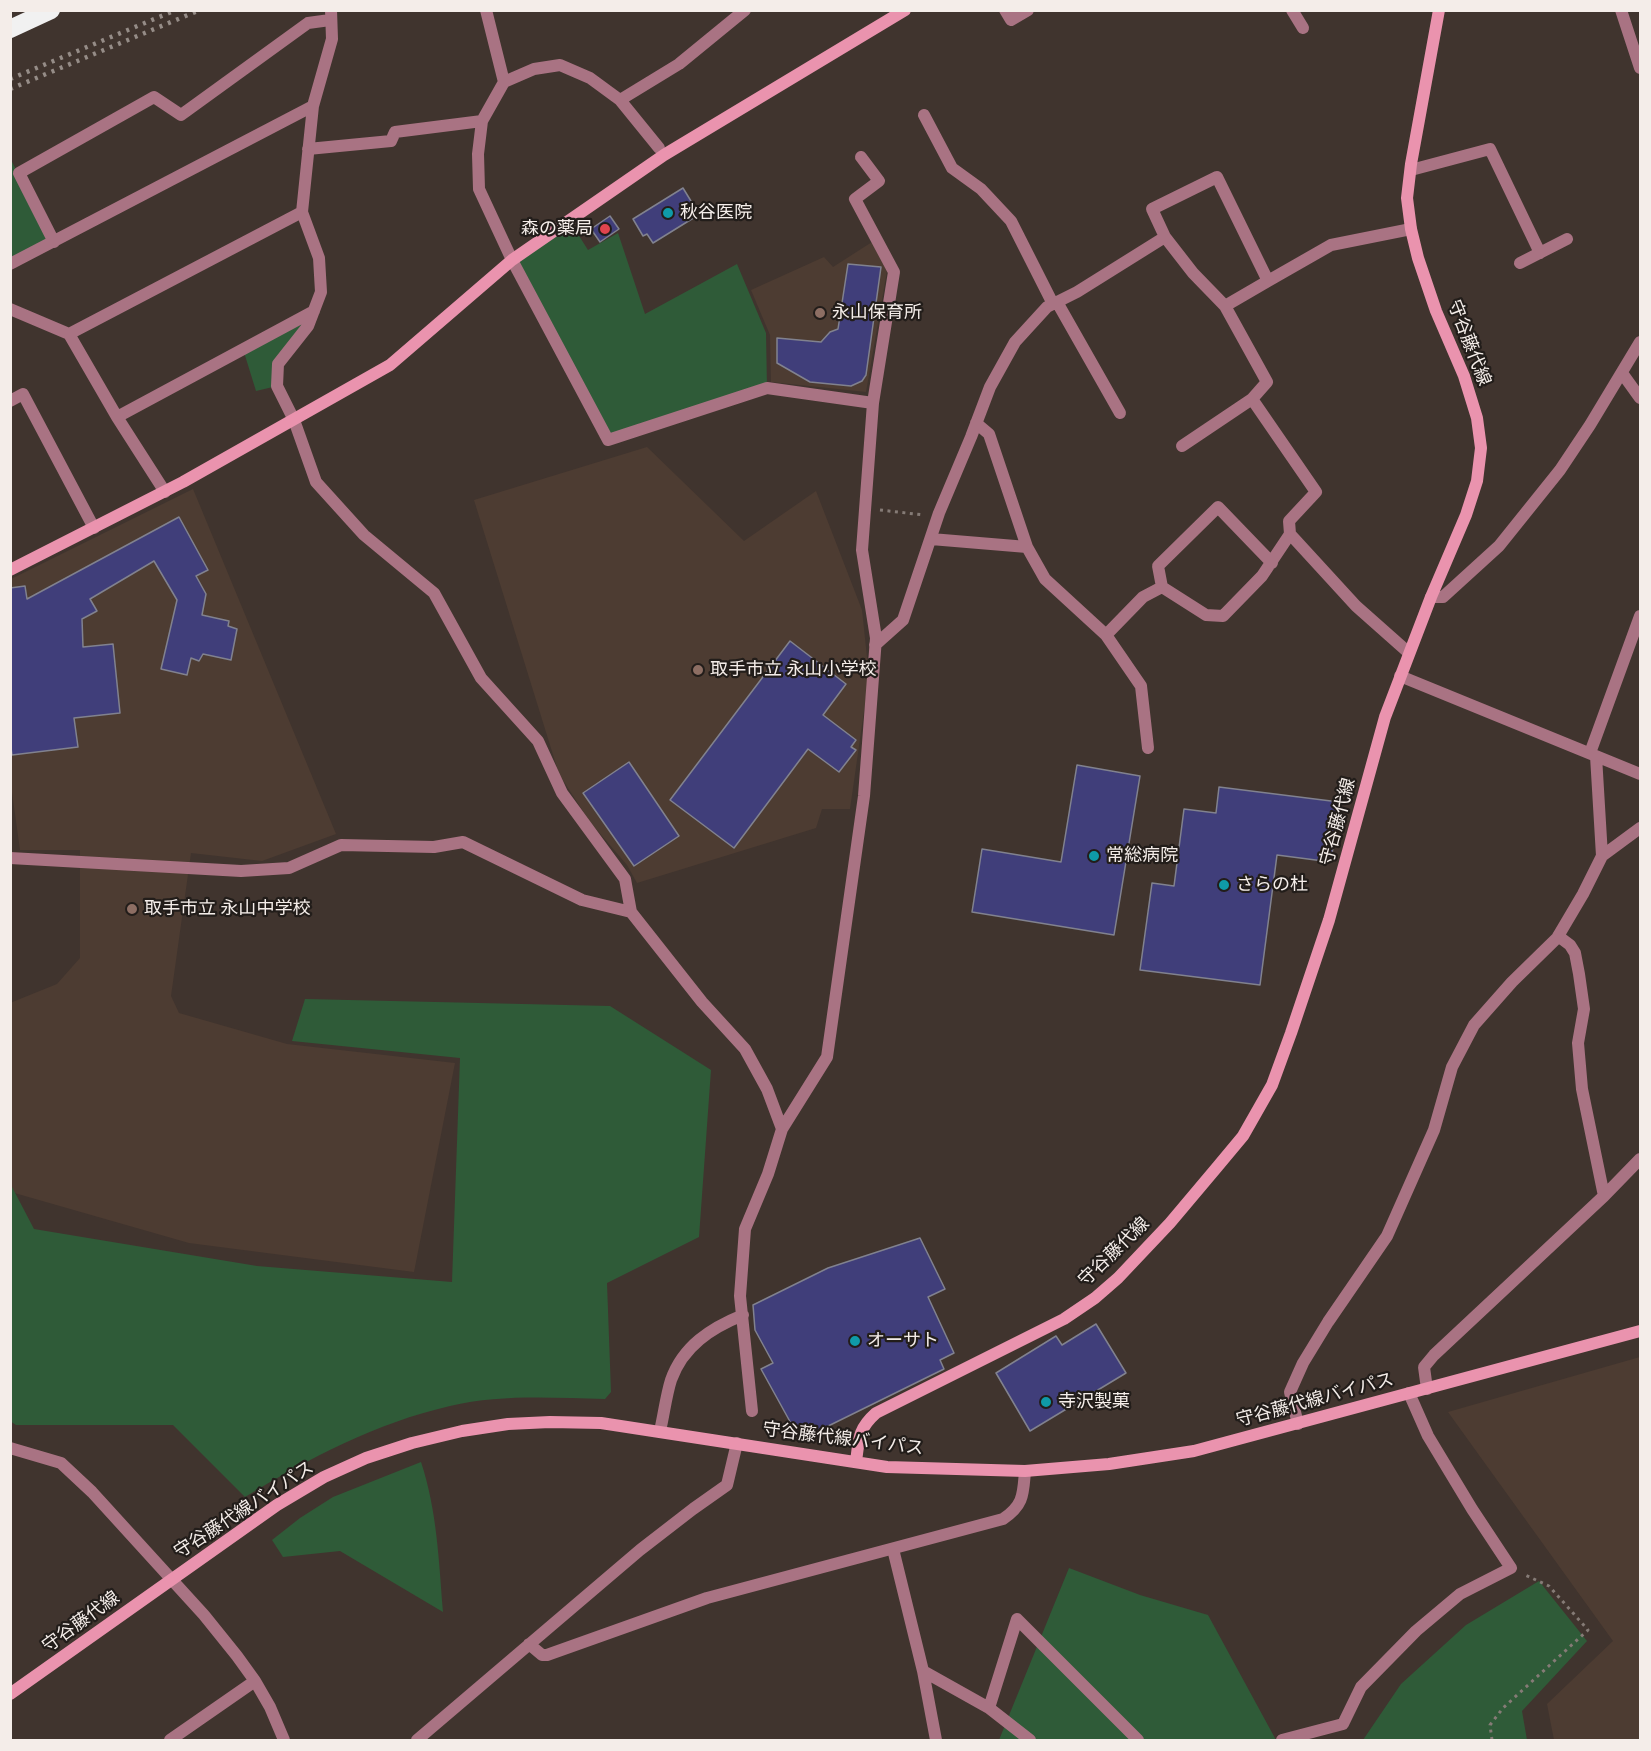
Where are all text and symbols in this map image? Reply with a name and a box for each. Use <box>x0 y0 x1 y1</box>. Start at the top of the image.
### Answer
place label: 秋谷医院 <box>680 202 752 224</box>
marker: 秋谷医院 <box>661 206 675 220</box>
place label: 森の薬局 <box>521 218 593 240</box>
marker: 森の薬局 <box>598 222 612 236</box>
street label: 守谷藤代線 <box>1443 297 1495 389</box>
place label: 永山保育所 <box>832 302 922 324</box>
marker: 永山保育所 <box>813 306 827 320</box>
place label: 取手市立 永山小学校 <box>710 659 876 681</box>
marker: 取手市立 永山小学校 <box>691 663 705 677</box>
street label: 守谷藤代線 <box>1316 776 1360 868</box>
place label: 常総病院 <box>1106 845 1178 867</box>
marker: 常総病院 <box>1087 849 1101 863</box>
place label: さらの杜 <box>1236 874 1308 896</box>
marker: さらの杜 <box>1217 878 1231 892</box>
place label: 取手市立 永山中学校 <box>144 898 310 920</box>
marker: 取手市立 永山中学校 <box>125 902 139 916</box>
street label: 守谷藤代線 <box>1074 1213 1154 1291</box>
place label: オーサト <box>867 1330 939 1352</box>
marker: オーサト <box>848 1334 862 1348</box>
street label: 守谷藤代線バイパス <box>1234 1369 1396 1431</box>
place label: 寺沢製菓 <box>1058 1391 1130 1413</box>
marker: 寺沢製菓 <box>1039 1395 1053 1409</box>
street label: 守谷藤代線バイパス <box>761 1418 925 1460</box>
street label: 守谷藤代線バイパス <box>170 1457 318 1563</box>
street label: 守谷藤代線 <box>38 1587 124 1657</box>

